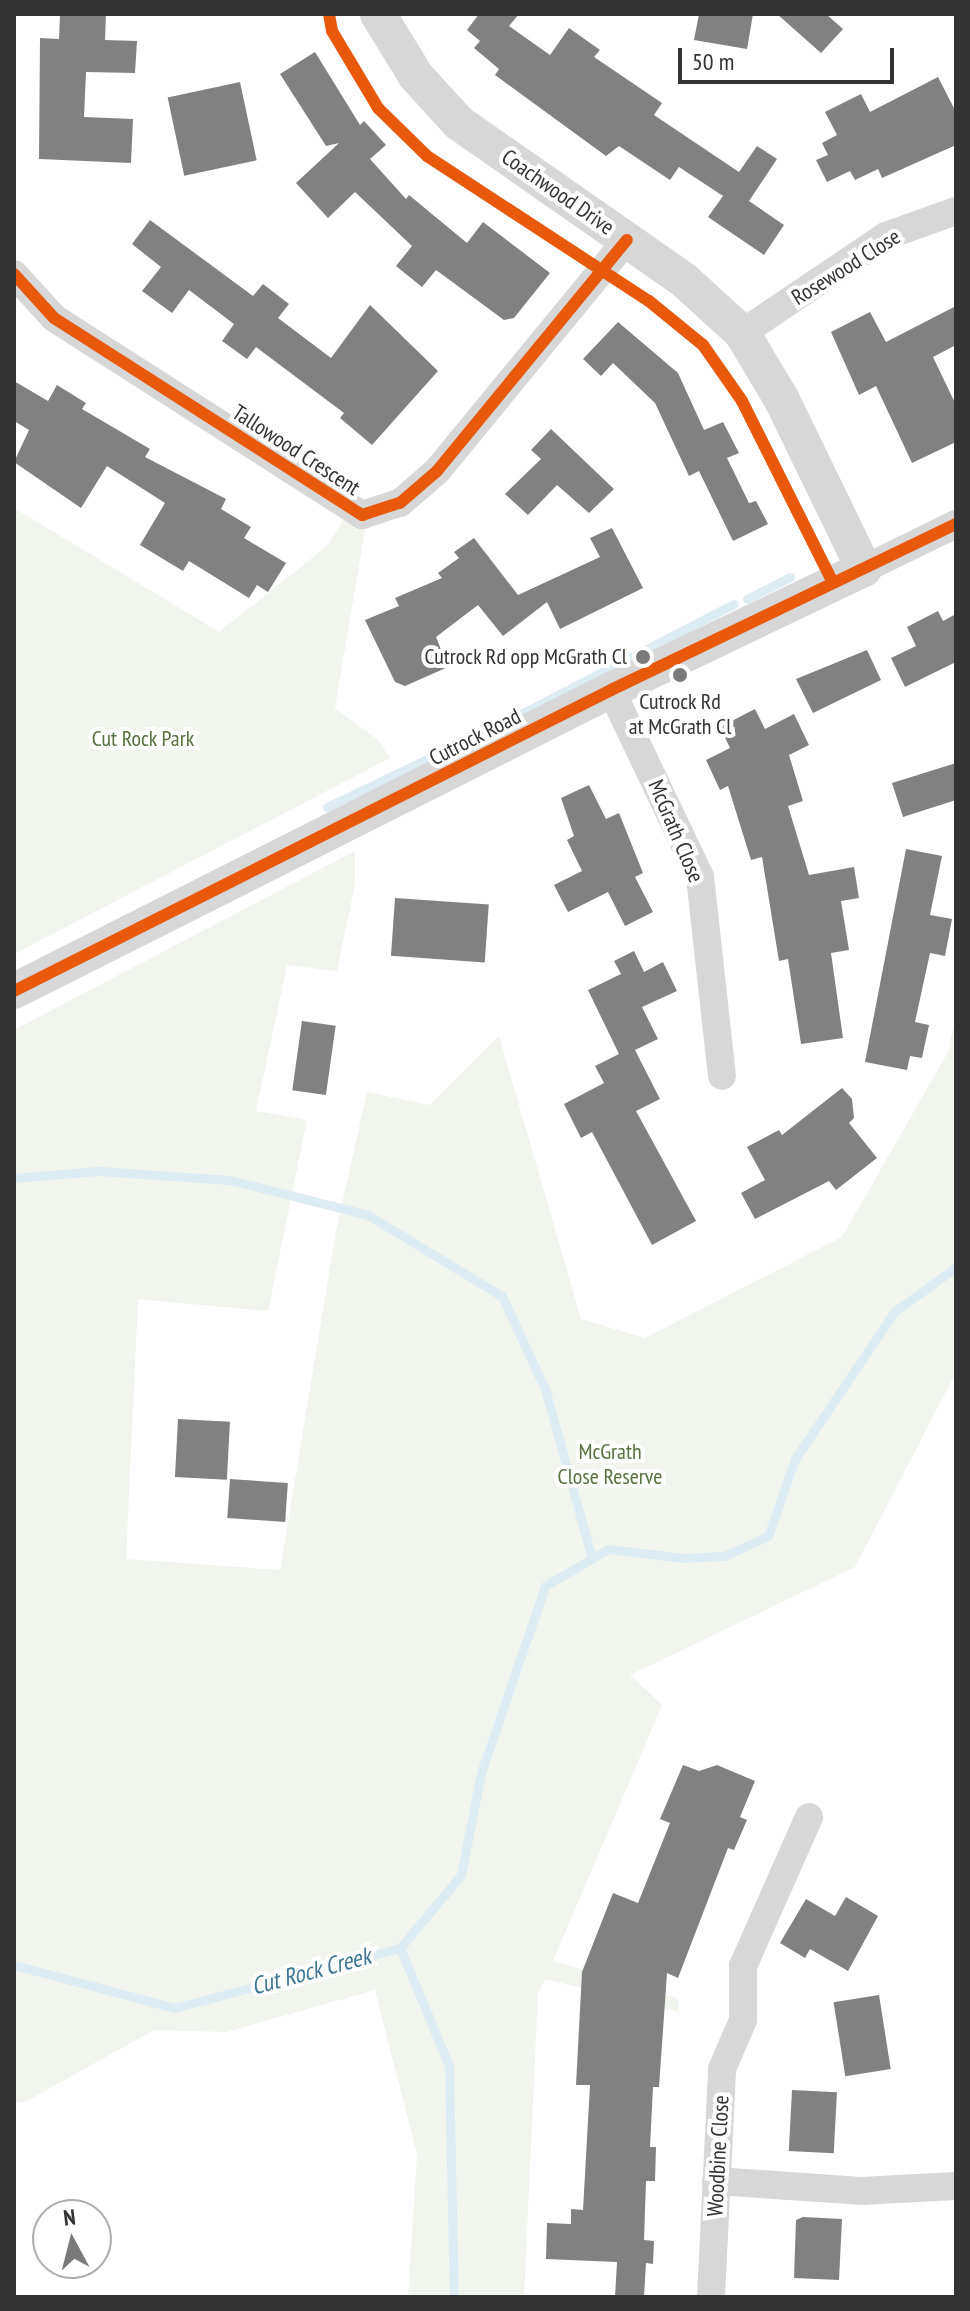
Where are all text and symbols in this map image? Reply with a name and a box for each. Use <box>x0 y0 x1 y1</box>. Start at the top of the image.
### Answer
scale bar <box>682 32 898 82</box>
text: 50 m <box>692 46 734 77</box>
street label: Coachwood Drive <box>497 144 619 240</box>
street label: Rosewood Close <box>787 223 905 311</box>
street label: Tallowood Crescent <box>227 399 365 501</box>
place label: Cutrock Rd opp McGrath Cl <box>424 644 627 670</box>
marker: Cutrock Rd opp McGrath Cl <box>634 648 652 666</box>
marker: Cutrock Rd at McGrath Cl <box>671 666 689 684</box>
place label: Cutrock Rd at McGrath Cl <box>629 688 731 740</box>
street label: Cutrock Road <box>425 703 525 771</box>
park label: Cut Rock Park <box>92 726 194 752</box>
street label: McGrath Close <box>643 776 709 886</box>
park label: McGrath Close Reserve <box>558 1438 662 1490</box>
water label: Cut Rock Creek <box>248 1941 374 2001</box>
street label: Woodbine Close <box>702 2095 734 2217</box>
north arrow <box>32 2199 112 2279</box>
text: N <box>62 2203 77 2232</box>

